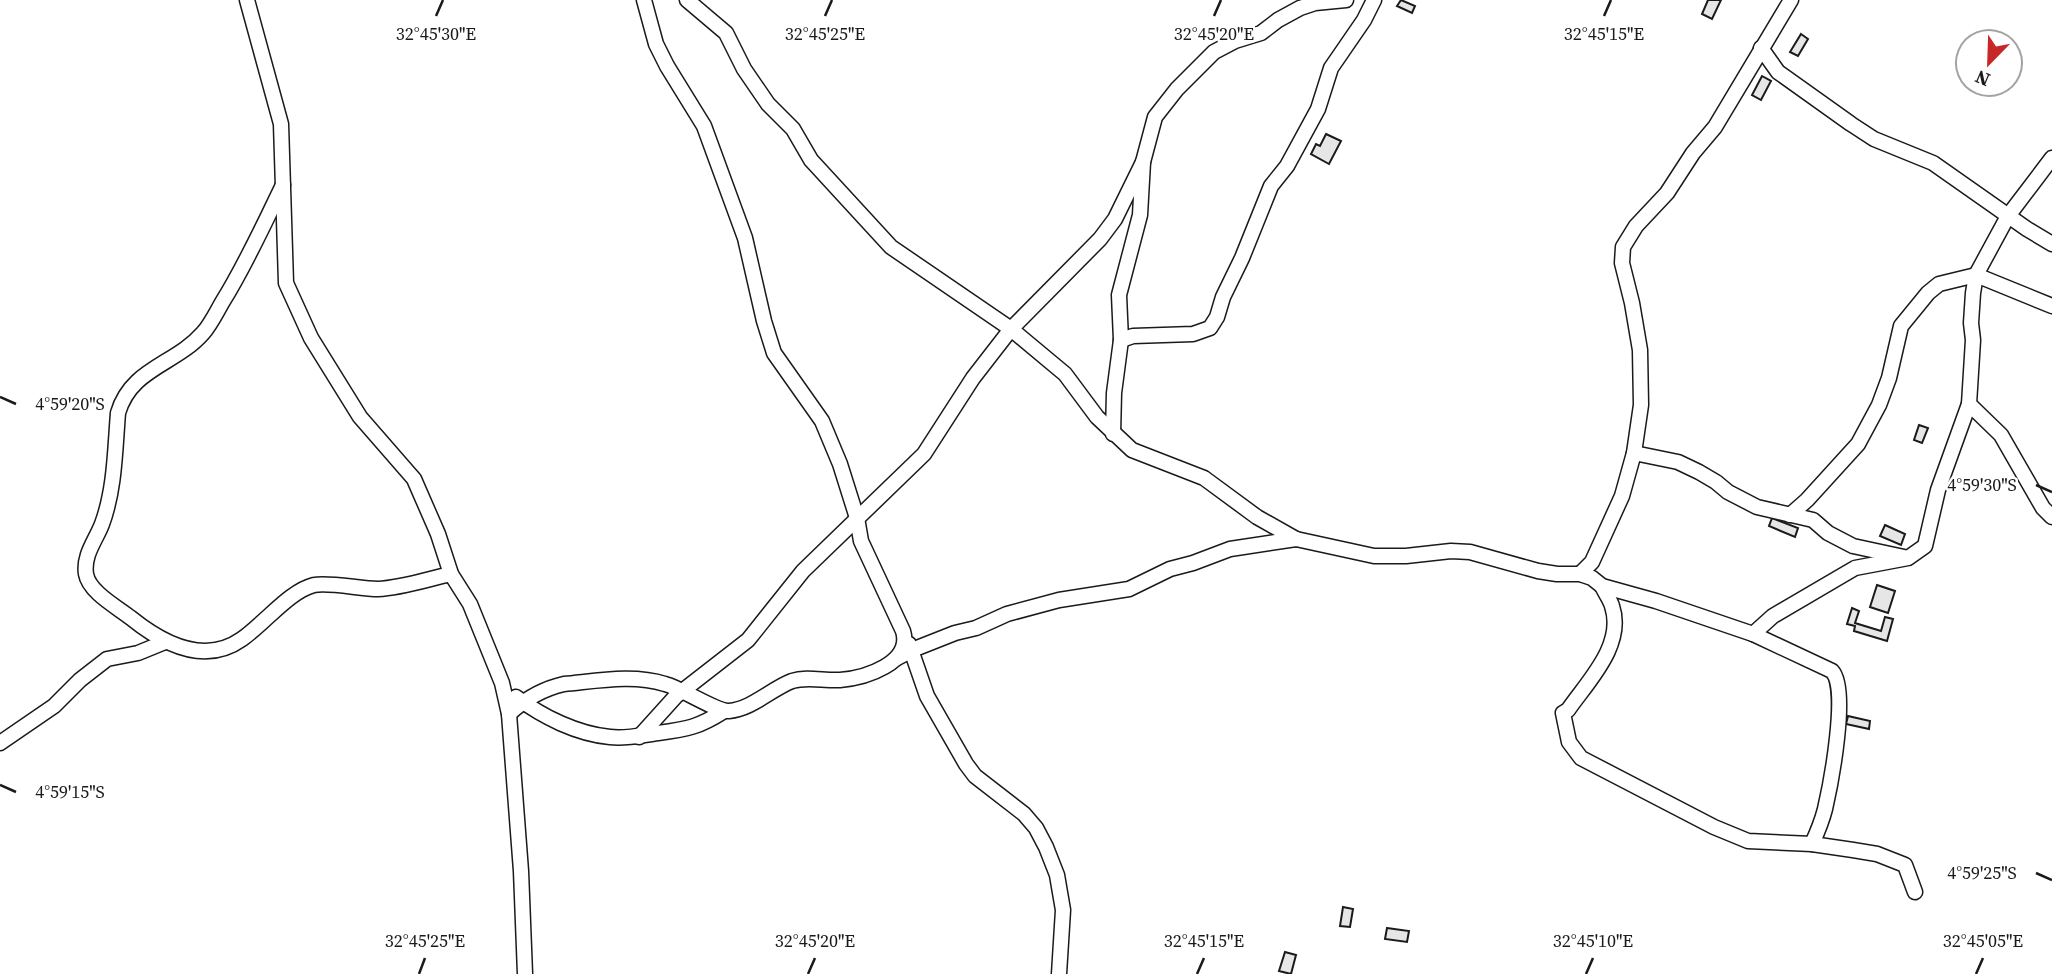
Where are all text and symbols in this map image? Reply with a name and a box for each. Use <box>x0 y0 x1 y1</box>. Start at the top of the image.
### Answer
text: 32°45'30"E <box>396 21 476 46</box>
text: 32°45'25"E <box>785 21 865 46</box>
text: 32°45'20"E <box>1174 21 1254 46</box>
text: 32°45'15"E <box>1564 21 1644 46</box>
north arrow <box>1954 28 2024 98</box>
text: N <box>1971 64 1994 93</box>
text: 4°59'20"S <box>35 391 105 416</box>
text: 4°59'30"S <box>1947 472 2017 497</box>
text: 4°59'15"S <box>35 779 105 804</box>
text: 4°59'25"S <box>1947 860 2017 885</box>
text: 32°45'25"E <box>385 928 465 953</box>
text: 32°45'20"E <box>775 928 855 953</box>
text: 32°45'15"E <box>1164 928 1244 953</box>
text: 32°45'10"E <box>1553 928 1633 953</box>
text: 32°45'05"E <box>1943 928 2023 953</box>

